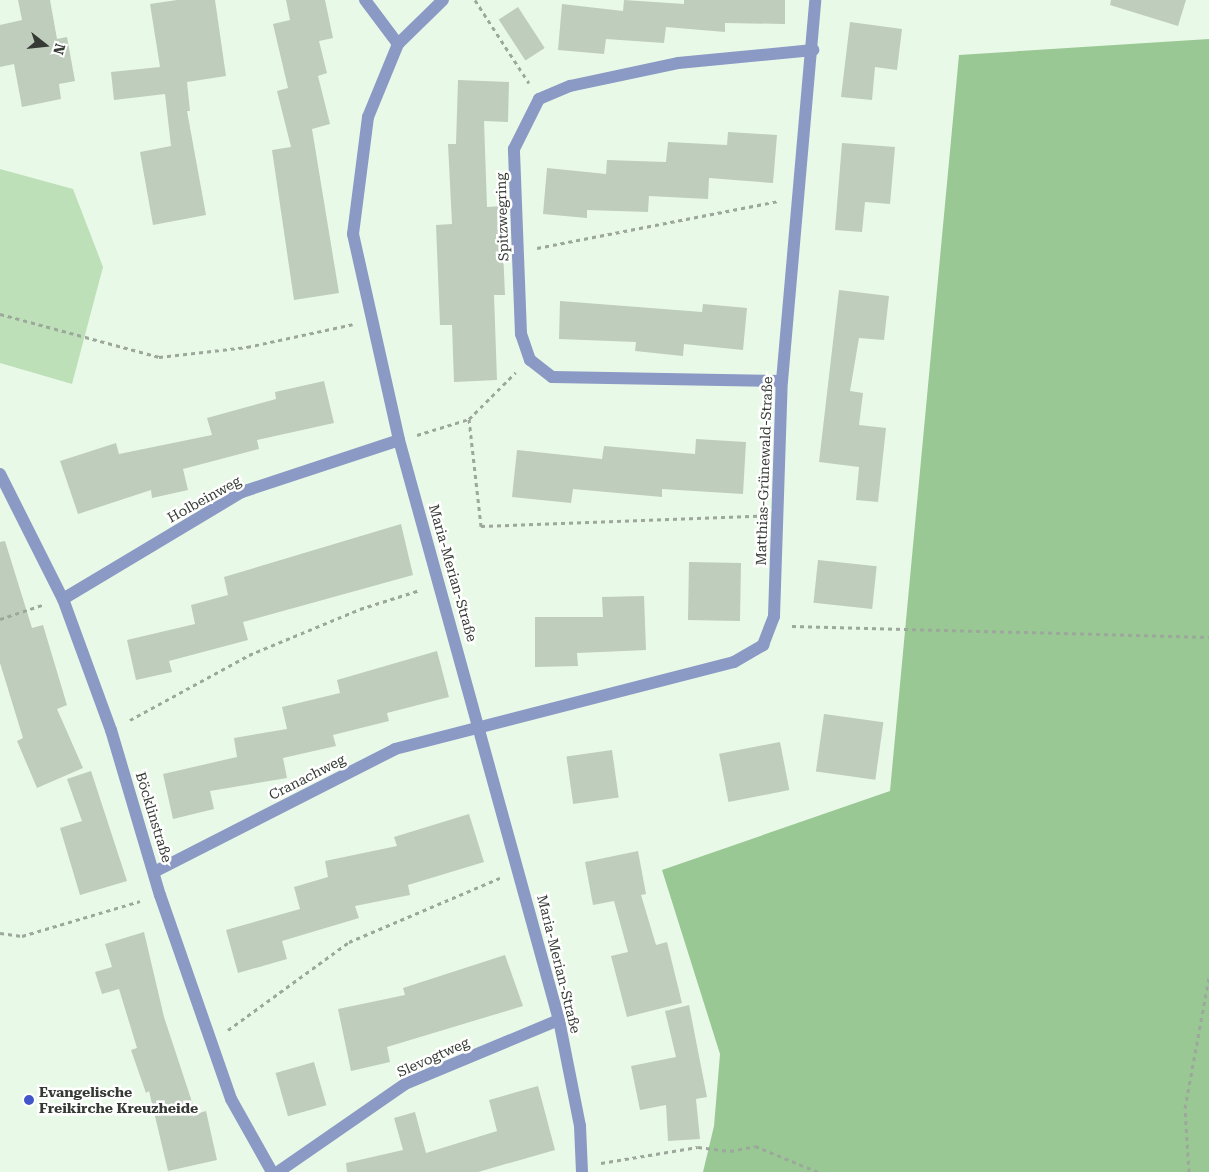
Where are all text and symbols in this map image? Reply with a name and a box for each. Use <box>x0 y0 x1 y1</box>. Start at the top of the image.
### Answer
north arrow <box>20 20 70 70</box>
text: N <box>50 42 69 57</box>
street label: Spitzwegring <box>492 172 512 262</box>
street label: Matthias-Grünewald-Straße <box>752 376 776 566</box>
street label: Holbeinweg <box>164 472 244 526</box>
street label: Maria-Merian-Straße <box>425 502 481 644</box>
street label: Cranachweg <box>266 751 348 803</box>
street label: Böcklinstraße <box>132 770 176 864</box>
street label: Maria-Merian-Straße <box>534 893 584 1035</box>
street label: Slevogtweg <box>394 1034 472 1080</box>
place label: Evangelische Freikirche Kreuzheide <box>39 1084 198 1116</box>
marker: Evangelische Freikirche Kreuzheide <box>23 1094 35 1106</box>

